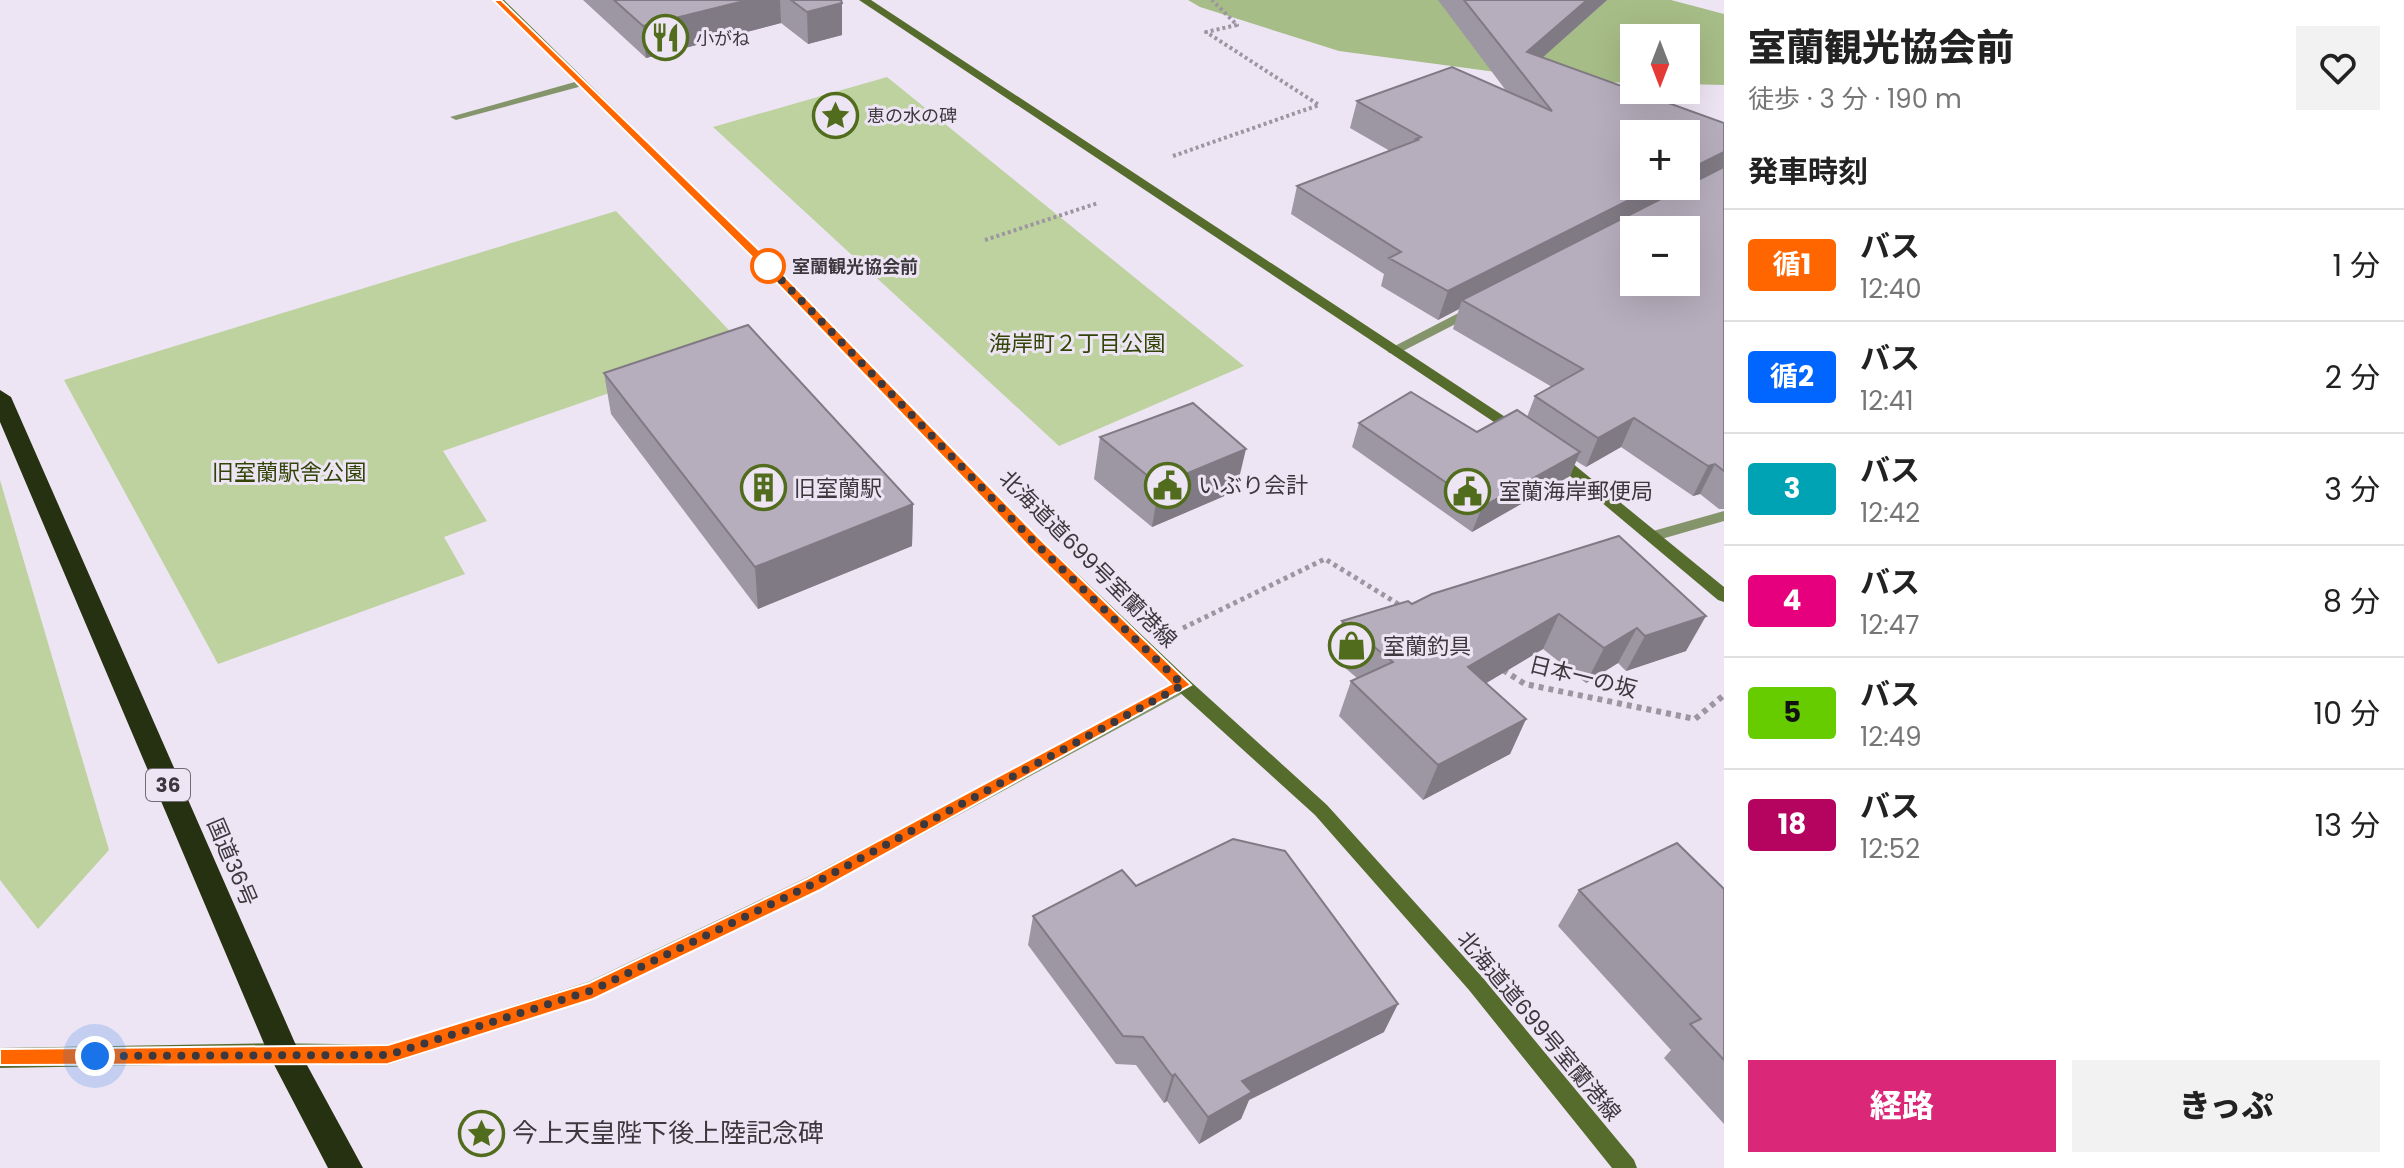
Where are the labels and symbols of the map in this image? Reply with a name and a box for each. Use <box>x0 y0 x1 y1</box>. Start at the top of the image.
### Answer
restaurant icon: 小がね <box>641 14 689 62</box>
north arrow <box>1620 24 1700 104</box>
place label: 小がね <box>696 26 750 51</box>
place icon: 恵の水の碑 <box>812 91 860 139</box>
place label: 恵の水の碑 <box>867 103 957 128</box>
marker: 室蘭観光協会前 <box>751 249 785 283</box>
place label: 室蘭観光協会前 <box>792 254 918 279</box>
park label: 海岸町２丁目公園 <box>989 328 1165 359</box>
park label: 旧室蘭駅舎公園 <box>212 457 366 488</box>
public building icon: いぶり会計 <box>1143 461 1191 509</box>
street label: 北海道道699号室蘭港線 <box>992 463 1184 655</box>
building icon: 旧室蘭駅 <box>739 464 787 512</box>
public building icon: 室蘭海岸郵便局 <box>1444 467 1492 515</box>
place label: いぶり会計 <box>1198 470 1308 501</box>
place label: 旧室蘭駅 <box>794 473 882 504</box>
place label: 室蘭海岸郵便局 <box>1499 476 1653 507</box>
shop icon: 室蘭釣具 <box>1328 622 1376 670</box>
place label: 室蘭釣具 <box>1383 631 1471 662</box>
street label: 日本一の坂 <box>1526 649 1640 705</box>
road number: 36 <box>146 769 190 801</box>
street label: 国道36号 <box>200 813 264 911</box>
street label: 北海道道699号室蘭港線 <box>1450 924 1628 1128</box>
your location <box>75 1036 115 1076</box>
place icon: 今上天皇陛下後上陸記念碑 <box>457 1109 505 1157</box>
place label: 今上天皇陛下後上陸記念碑 <box>512 1115 824 1151</box>

